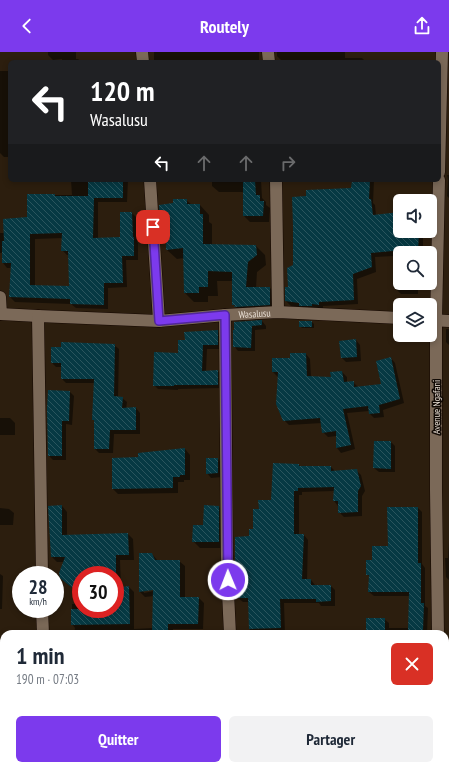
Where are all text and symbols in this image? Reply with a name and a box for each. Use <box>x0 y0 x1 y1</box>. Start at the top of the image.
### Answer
icon: back <box>16 15 38 37</box>
text: Routely <box>200 15 249 38</box>
icon: share <box>411 15 433 37</box>
text: 120 m <box>90 72 154 109</box>
icon: left <box>24 76 76 128</box>
text: Wasalusu <box>90 108 148 131</box>
icon: left <box>151 152 173 174</box>
icon: ahead <box>193 152 215 174</box>
icon: ahead <box>235 152 257 174</box>
icon: right <box>277 152 299 174</box>
map controls <box>393 194 437 342</box>
button: sound <box>393 194 437 238</box>
pin <box>136 210 170 244</box>
icon: arrive <box>142 216 164 238</box>
button: search <box>393 246 437 290</box>
button: layers <box>393 298 437 342</box>
street label: Wasalusu <box>238 306 271 321</box>
street label: Avenue Ngafani <box>430 380 443 434</box>
position arrow <box>207 559 249 601</box>
speed limit sign: 30 <box>72 566 124 618</box>
text: 28 <box>28 574 48 600</box>
text: km/h <box>29 595 47 608</box>
text: 1 min <box>16 640 64 671</box>
button: close <box>391 643 433 685</box>
text: 190 m · 07:03 <box>16 671 79 688</box>
button: Quitter <box>16 716 221 762</box>
button: Partager <box>229 716 433 762</box>

